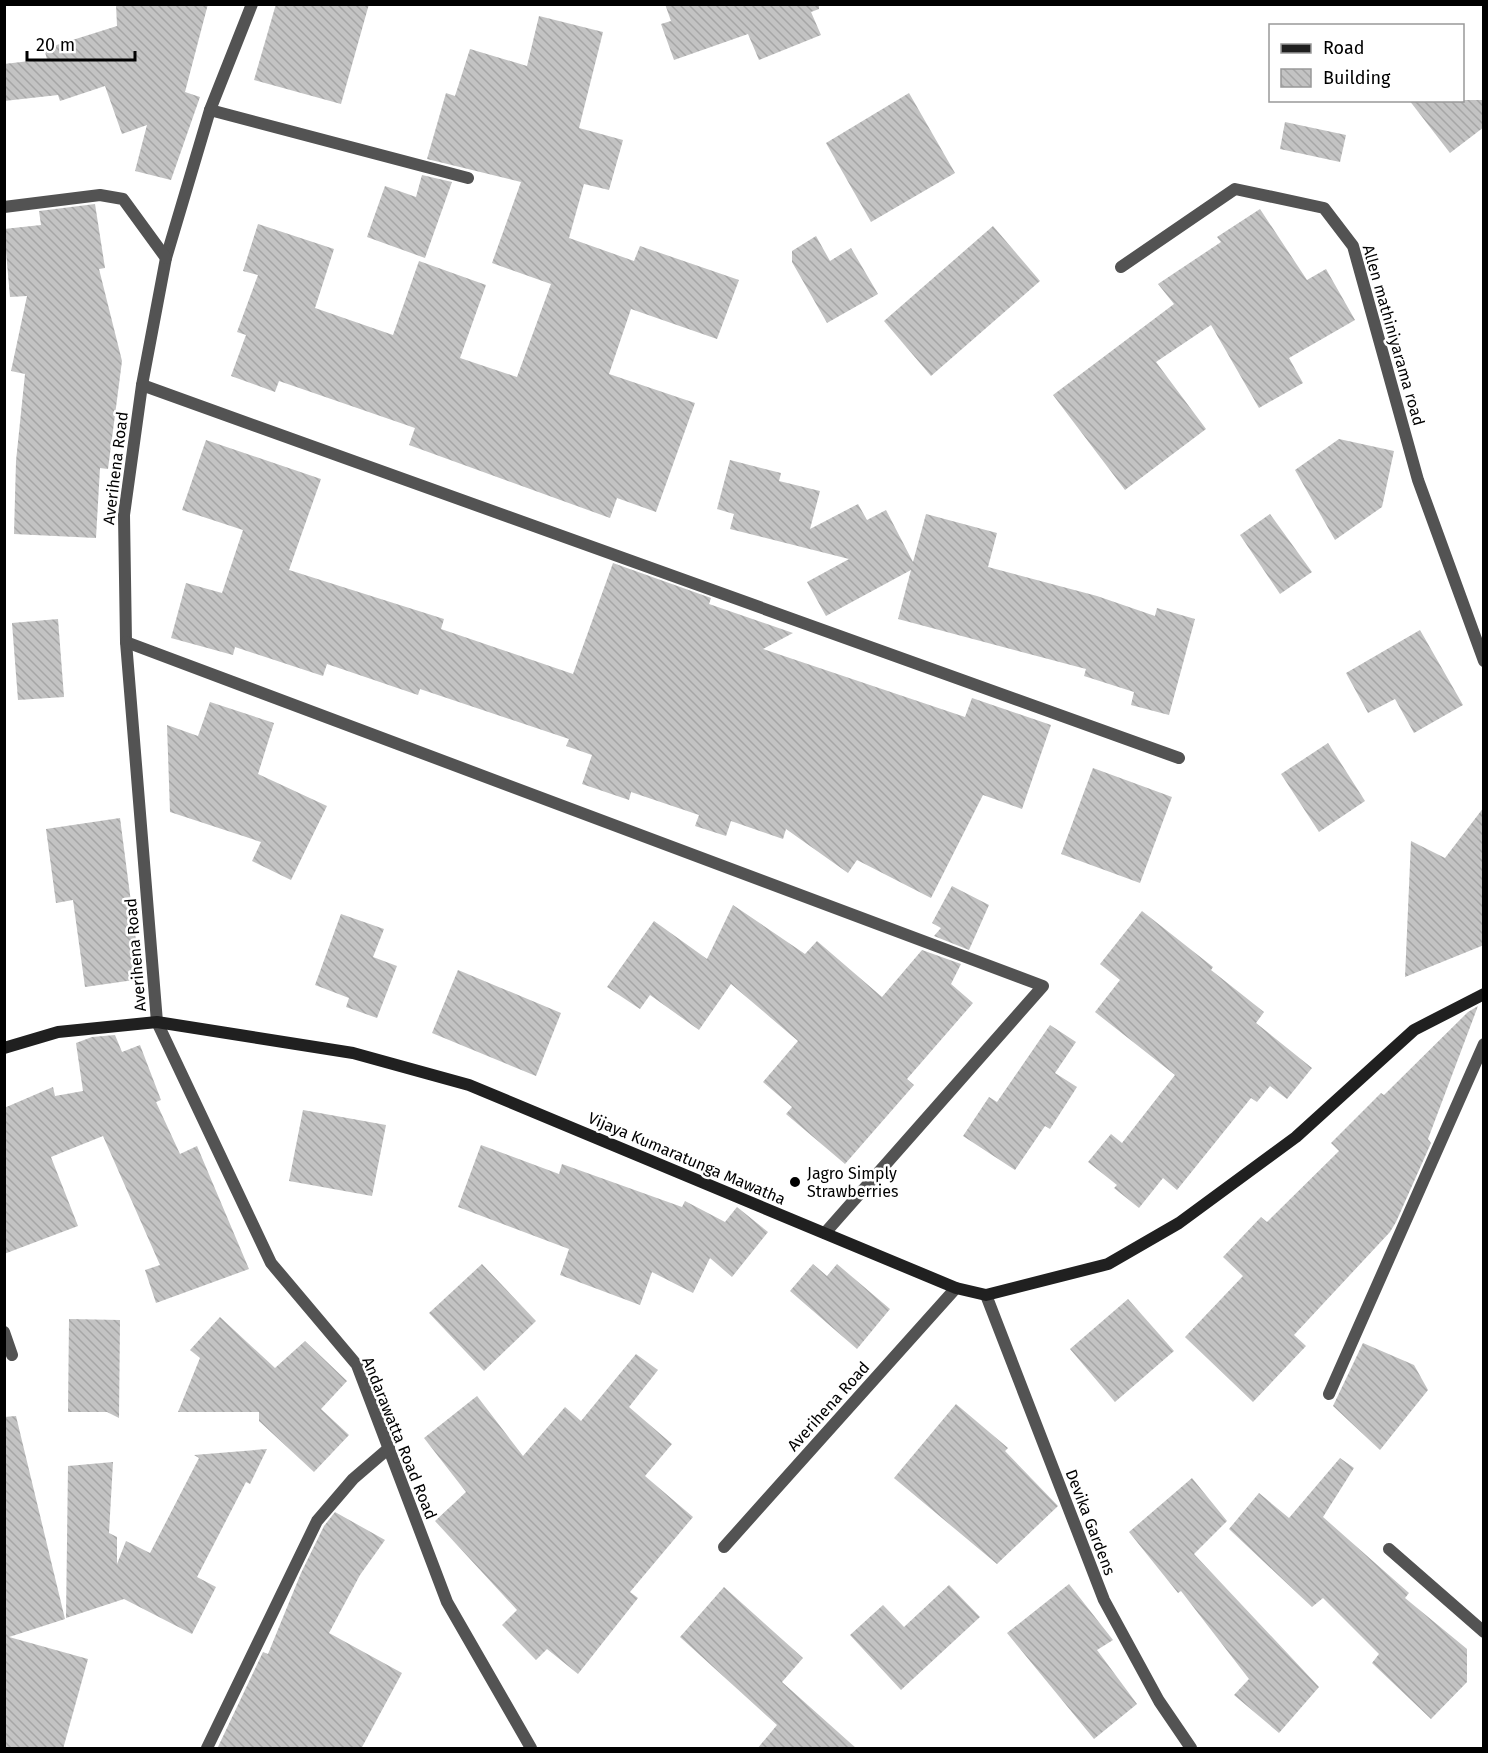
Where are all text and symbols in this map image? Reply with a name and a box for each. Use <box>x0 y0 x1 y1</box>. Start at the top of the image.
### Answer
scale bar <box>27 24 135 62</box>
legend <box>1269 24 1464 102</box>
text: 20 m <box>36 34 75 56</box>
text: Road <box>1323 37 1365 59</box>
text: Building <box>1323 67 1391 89</box>
street label: Allen mathiniyarama road <box>1359 243 1428 428</box>
street label: Averihena Road <box>99 410 132 526</box>
street label: Averihena Road <box>121 897 150 1012</box>
street label: Vijaya Kumaratunga Mawatha <box>585 1108 788 1209</box>
place label: Jagro Simply Strawberries <box>807 1164 899 1201</box>
marker: Jagro Simply Strawberries <box>788 1175 802 1189</box>
street label: Andarawatta Road Road <box>358 1354 441 1522</box>
street label: Averihena Road <box>783 1358 873 1455</box>
street label: Devika Gardens <box>1062 1467 1119 1578</box>

